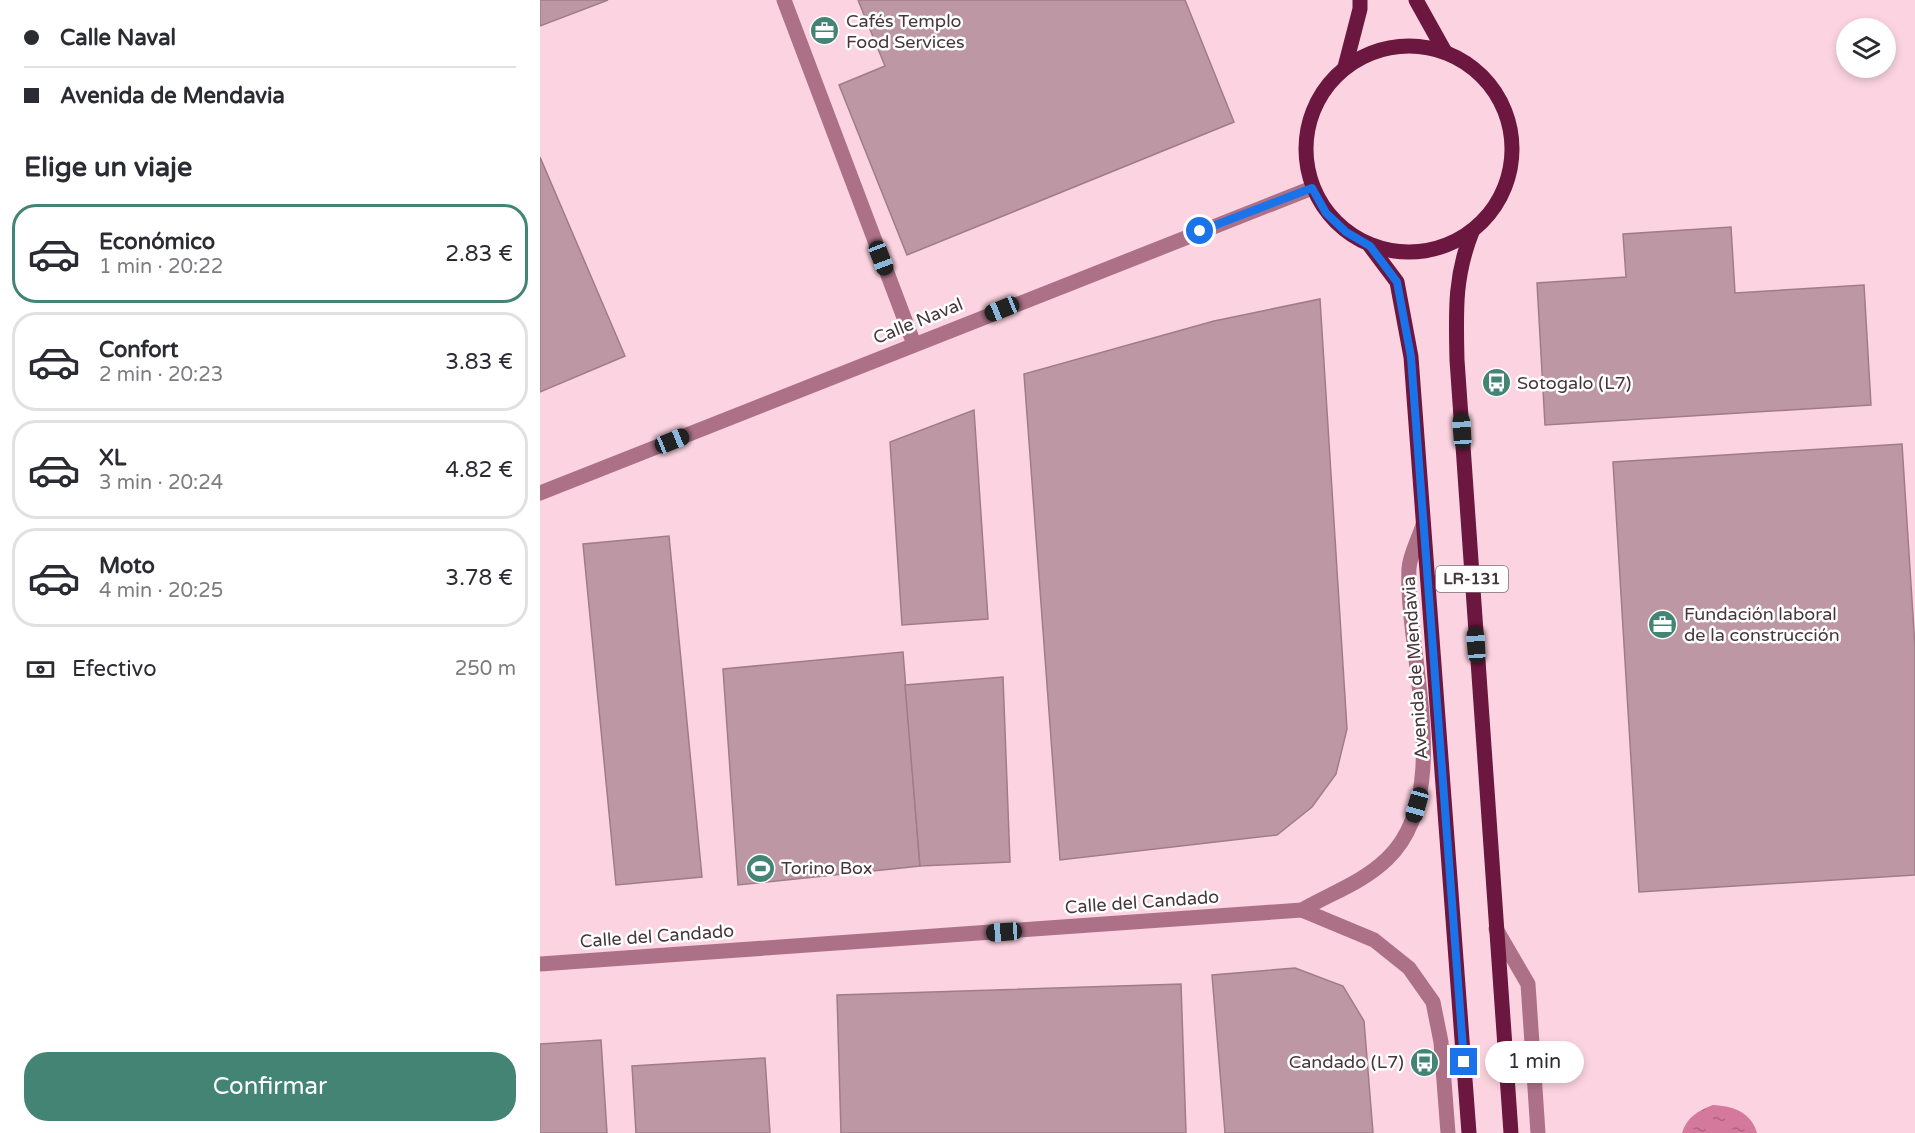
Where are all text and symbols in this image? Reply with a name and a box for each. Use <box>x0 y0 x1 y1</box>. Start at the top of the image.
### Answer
place label: Cafés Templo Food Services <box>846 10 965 53</box>
office icon: Cafés Templo Food Services <box>809 15 841 47</box>
map controls <box>1836 18 1896 78</box>
button: layers <box>1836 18 1896 78</box>
text: Calle Naval <box>60 25 176 51</box>
text: Avenida de Mendavia <box>60 83 285 109</box>
text: Elige un viaje <box>24 151 192 184</box>
route start <box>1186 217 1213 244</box>
icon: car <box>27 227 81 281</box>
text: Económico <box>99 229 215 255</box>
car <box>866 238 896 278</box>
text: 2.83 € <box>445 241 513 267</box>
text: 1 min · 20:22 <box>99 255 223 279</box>
street label: Calle Naval <box>870 293 966 349</box>
car <box>982 294 1022 324</box>
icon: car <box>27 335 81 389</box>
text: Confort <box>99 337 178 363</box>
text: 3.83 € <box>445 349 513 375</box>
text: 2 min · 20:23 <box>99 363 223 387</box>
bus stop icon: Sotogalo (L7) <box>1480 367 1512 399</box>
place label: Sotogalo (L7) <box>1517 372 1631 394</box>
car <box>1452 412 1472 450</box>
car <box>652 426 692 456</box>
icon: car <box>27 443 81 497</box>
text: XL <box>99 445 126 471</box>
text: 4.82 € <box>445 457 513 483</box>
text: 3 min · 20:24 <box>99 471 223 495</box>
icon: car <box>27 551 81 605</box>
text: Moto <box>99 553 155 579</box>
text: 3.78 € <box>445 565 513 591</box>
road number: LR-131 <box>1436 566 1508 592</box>
street label: Avenida de Mendavia <box>1398 575 1432 761</box>
text: 4 min · 20:25 <box>99 579 223 603</box>
place label: Fundación laboral de la construcción <box>1684 603 1840 646</box>
office icon: Fundación laboral de la construcción <box>1647 608 1679 640</box>
car <box>1466 626 1486 664</box>
icon: cash <box>24 653 57 686</box>
text: Efectivo <box>72 656 157 682</box>
text: 250 m <box>455 657 516 681</box>
car <box>1403 785 1431 825</box>
sports icon: Torino Box <box>744 852 776 884</box>
place label: Torino Box <box>781 857 873 879</box>
street label: Calle del Candado <box>1064 886 1220 918</box>
street label: Calle del Candado <box>579 920 735 952</box>
car <box>985 922 1023 942</box>
callout: 1 min <box>1485 1041 1584 1083</box>
bus stop icon: Candado (L7) <box>1409 1046 1441 1078</box>
route end <box>1450 1048 1477 1075</box>
text: 1 min <box>1508 1050 1561 1074</box>
place label: Candado (L7) <box>1289 1051 1404 1073</box>
button: Confirmar <box>24 1052 516 1121</box>

